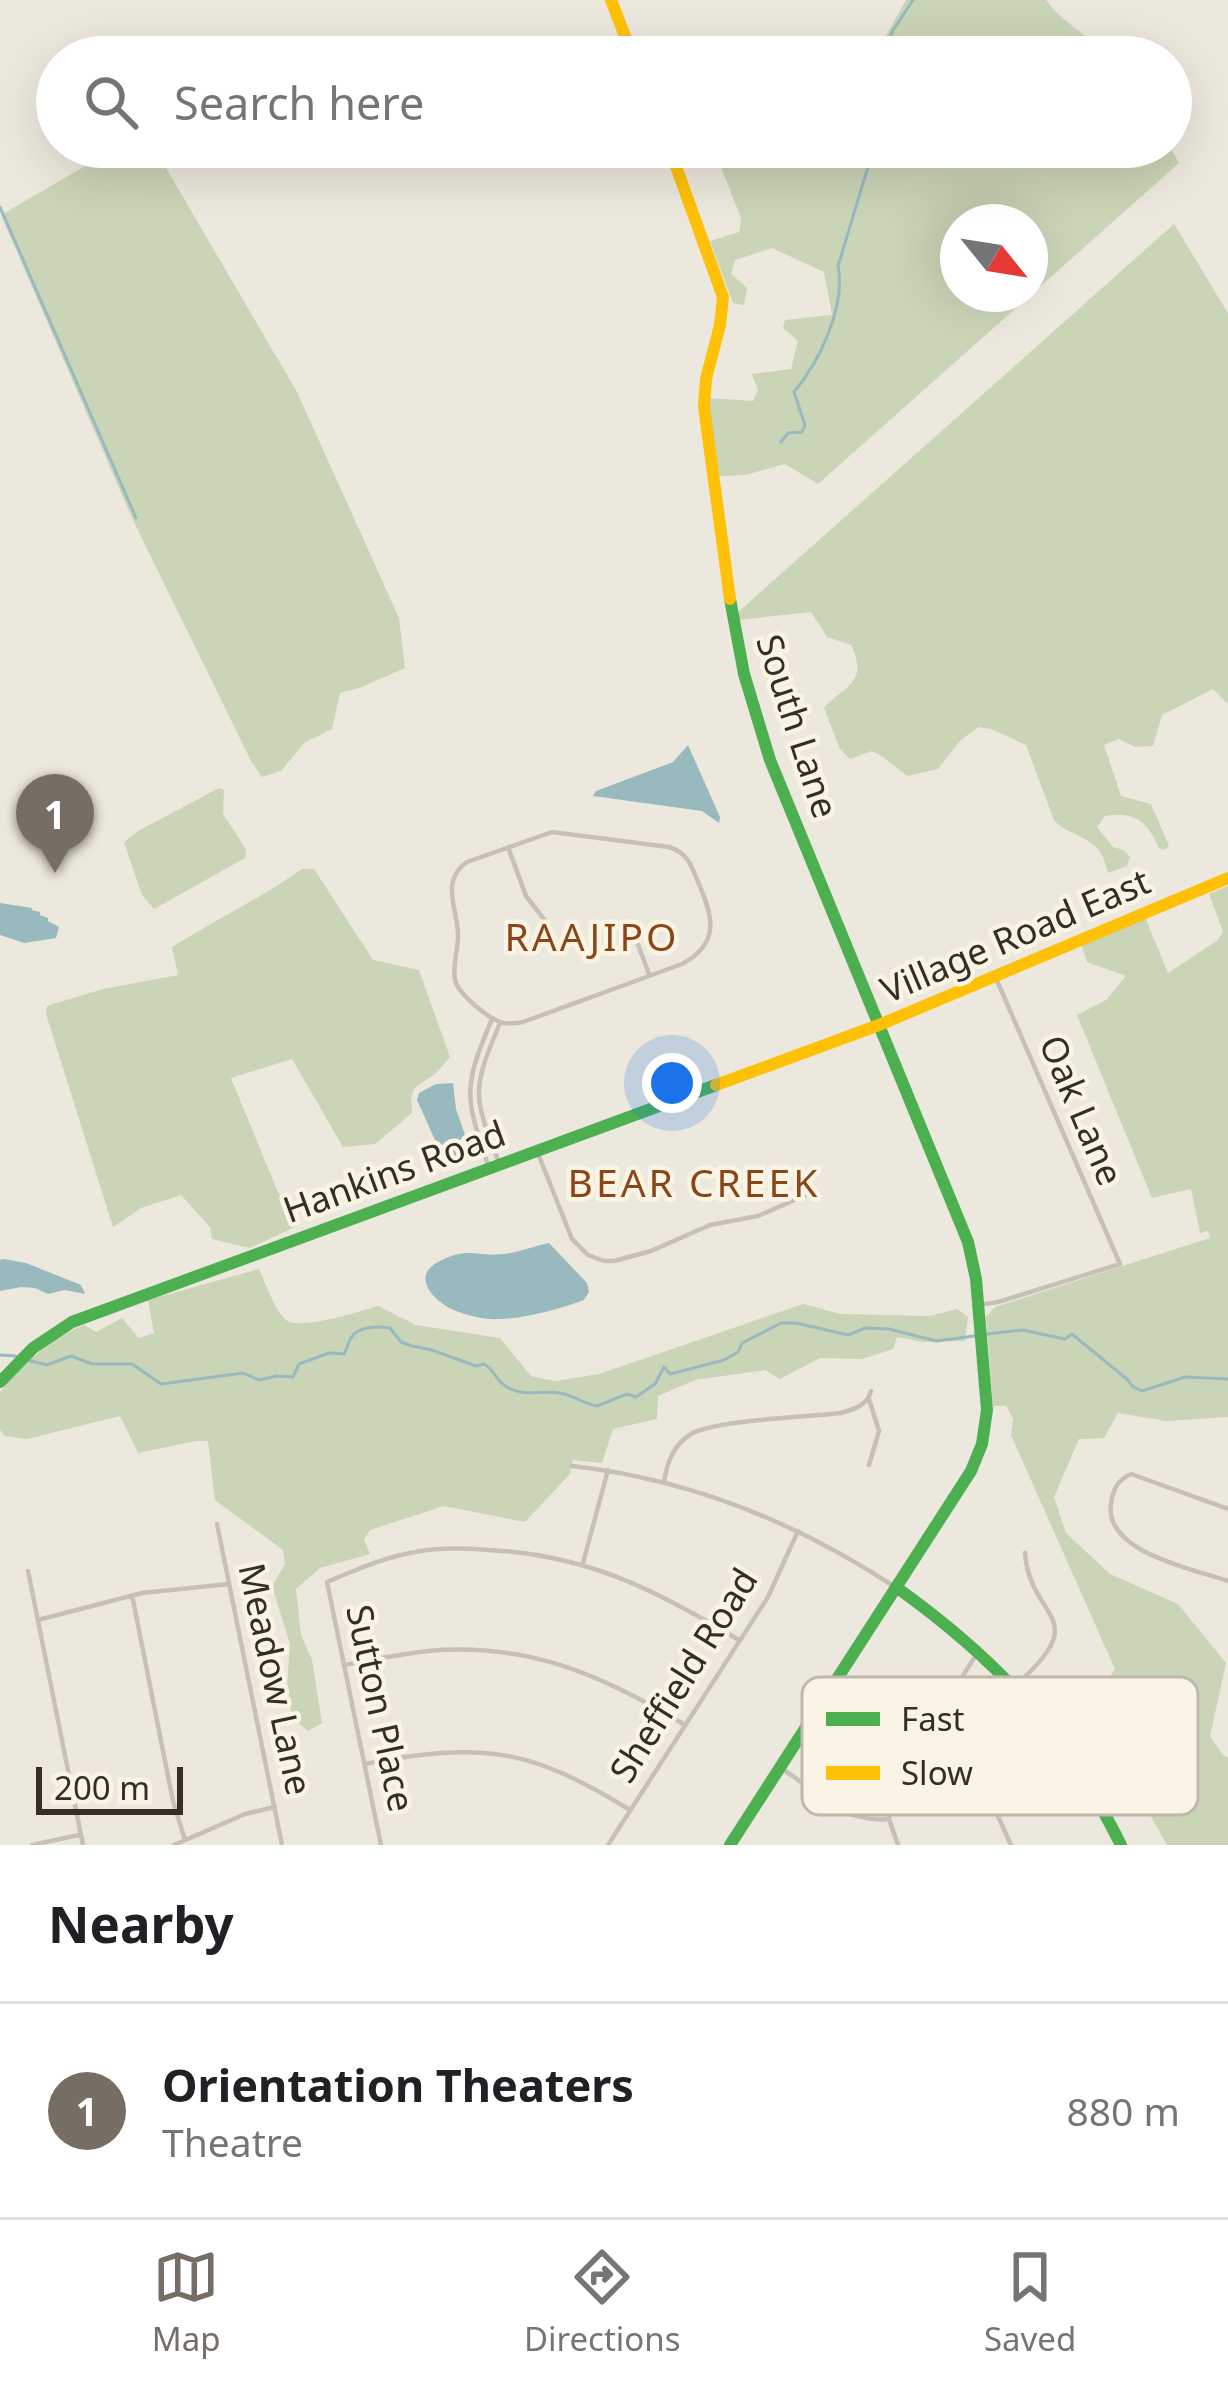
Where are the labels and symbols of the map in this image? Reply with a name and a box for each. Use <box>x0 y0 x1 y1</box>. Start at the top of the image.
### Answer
north arrow <box>940 204 1048 312</box>
street label: South Lane <box>745 628 851 824</box>
pin: 1 <box>16 774 94 873</box>
street label: Village Road East <box>873 856 1157 1014</box>
district label: RAAJIPO <box>505 909 679 962</box>
street label: Oak Lane <box>1028 1027 1136 1193</box>
your location <box>642 1053 702 1113</box>
street label: Hankins Road <box>276 1108 512 1234</box>
district label: BEAR CREEK <box>568 1155 820 1208</box>
street label: Meadow Lane <box>228 1559 324 1799</box>
street label: Sheffield Road <box>598 1559 768 1791</box>
street label: Sutton Place <box>335 1600 427 1816</box>
legend <box>802 1677 1198 1815</box>
text: Fast <box>901 1696 964 1741</box>
text: Slow <box>901 1750 973 1795</box>
scale bar <box>36 1761 183 1814</box>

